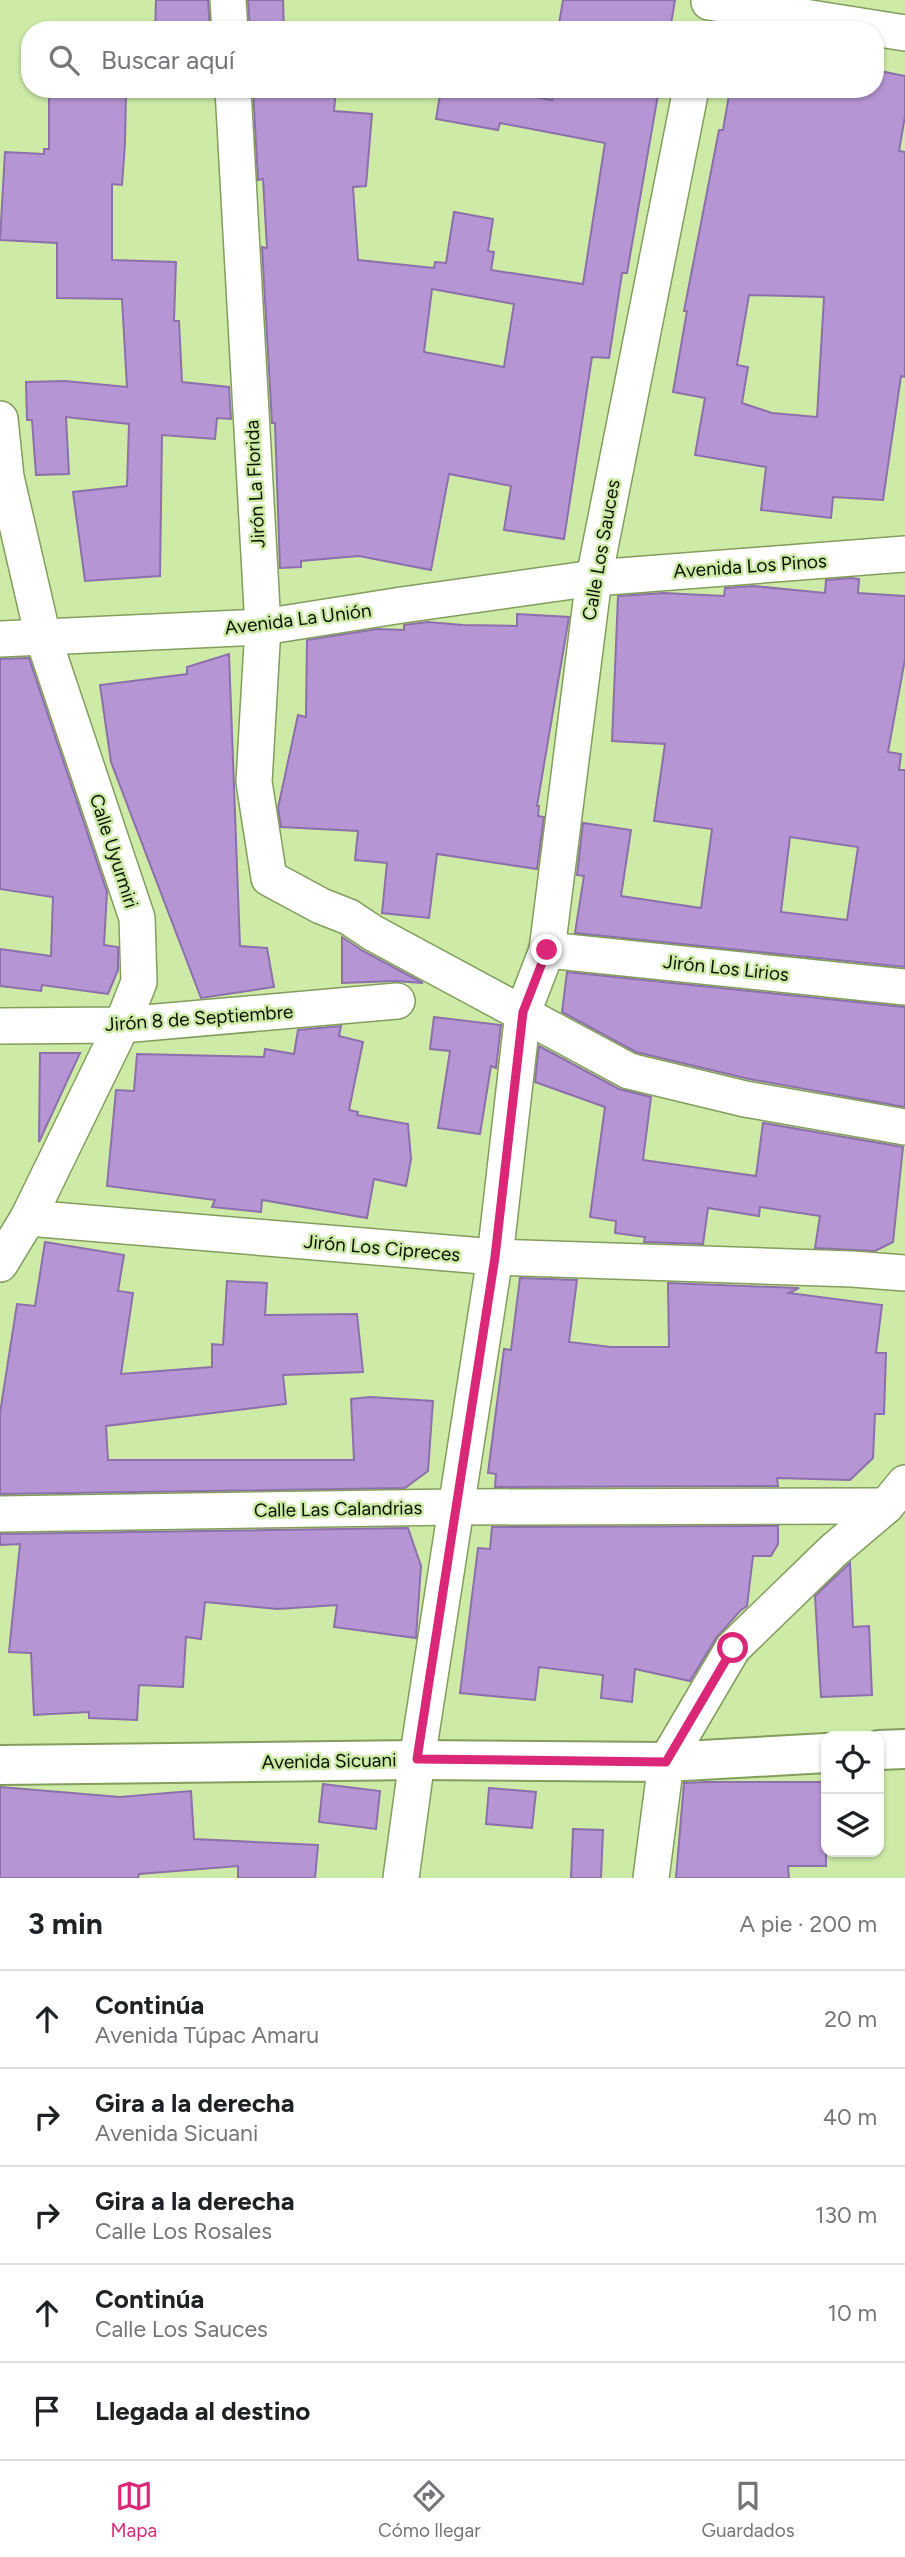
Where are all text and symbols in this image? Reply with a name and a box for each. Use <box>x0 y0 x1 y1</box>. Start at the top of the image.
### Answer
search box <box>21 21 884 98</box>
icon: search <box>45 41 83 79</box>
text: Buscar aquí <box>101 44 235 76</box>
street label: Jirón La Florida <box>240 419 270 549</box>
street label: Calle Los Sauces <box>577 478 625 622</box>
street label: Avenida Los Pinos <box>673 549 828 583</box>
street label: Avenida La Unión <box>223 599 373 639</box>
street label: Calle Uyurmiri <box>85 791 143 911</box>
route end <box>531 934 562 965</box>
street label: Jirón Los Lirios <box>662 950 790 986</box>
street label: Jirón 8 de Septiembre <box>104 1000 294 1036</box>
street label: Jirón Los Cipreces <box>303 1230 461 1266</box>
street label: Calle Las Calandrias <box>254 1496 422 1522</box>
route start <box>717 1632 748 1663</box>
map controls <box>821 1731 884 1857</box>
button: locate <box>821 1731 884 1794</box>
street label: Avenida Sicuani <box>261 1748 397 1774</box>
button: layers <box>821 1794 884 1857</box>
text: 3 min <box>28 1905 103 1942</box>
text: A pie · 200 m <box>739 1910 877 1938</box>
text: Continúa <box>95 1989 204 2021</box>
icon: ahead <box>28 2000 66 2038</box>
text: 20 m <box>824 2005 877 2033</box>
text: Avenida Túpac Amaru <box>95 2021 319 2049</box>
text: Gira a la derecha <box>95 2087 295 2119</box>
icon: right <box>28 2098 66 2136</box>
text: 40 m <box>823 2103 877 2131</box>
text: Avenida Sicuani <box>95 2119 258 2147</box>
text: Gira a la derecha <box>95 2185 295 2217</box>
icon: right <box>28 2196 66 2234</box>
text: 130 m <box>815 2201 877 2229</box>
text: Calle Los Rosales <box>95 2217 272 2245</box>
text: Continúa <box>95 2283 204 2315</box>
icon: ahead <box>28 2294 66 2332</box>
text: 10 m <box>828 2299 877 2327</box>
text: Calle Los Sauces <box>95 2315 268 2343</box>
icon: arrive <box>28 2392 66 2430</box>
text: Llegada al destino <box>95 2395 310 2427</box>
tab: Mapa <box>110 2477 157 2542</box>
tab: Cómo llegar <box>378 2477 481 2542</box>
tab: Guardados <box>702 2477 795 2542</box>

